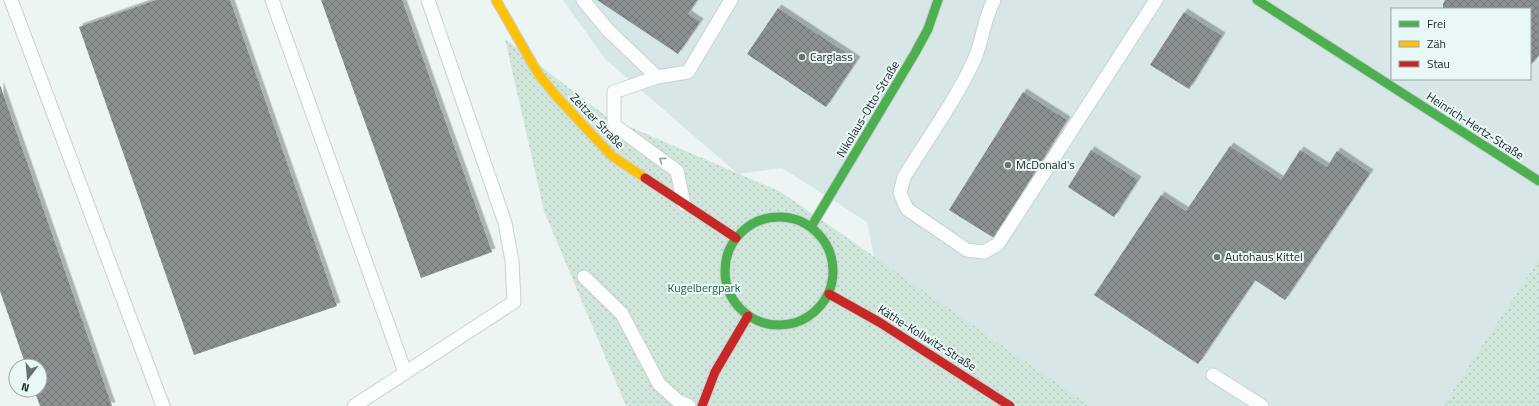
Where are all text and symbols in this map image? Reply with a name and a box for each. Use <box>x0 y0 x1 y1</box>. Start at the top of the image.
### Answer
legend <box>1391 8 1531 80</box>
text: Frei <box>1427 14 1446 33</box>
text: Zäh <box>1427 34 1446 53</box>
place label: Carglass <box>810 47 853 66</box>
marker: Carglass <box>797 52 807 62</box>
text: Stau <box>1427 54 1450 73</box>
street label: Nikolaus-Otto-Straße <box>831 57 904 161</box>
street label: Heinrich-Hertz-Straße <box>1423 87 1528 164</box>
street label: Zeitzer Straße <box>566 88 629 153</box>
place label: McDonald's <box>1016 155 1075 174</box>
one-way arrow <box>659 157 666 165</box>
marker: McDonald's <box>1003 160 1013 170</box>
place label: Autohaus Kittel <box>1225 247 1303 266</box>
marker: Autohaus Kittel <box>1212 252 1222 262</box>
park label: Kugelbergpark <box>668 278 741 297</box>
street label: Käthe-Kollwitz-Straße <box>874 300 980 376</box>
north arrow <box>8 358 48 398</box>
text: N <box>19 379 31 396</box>

